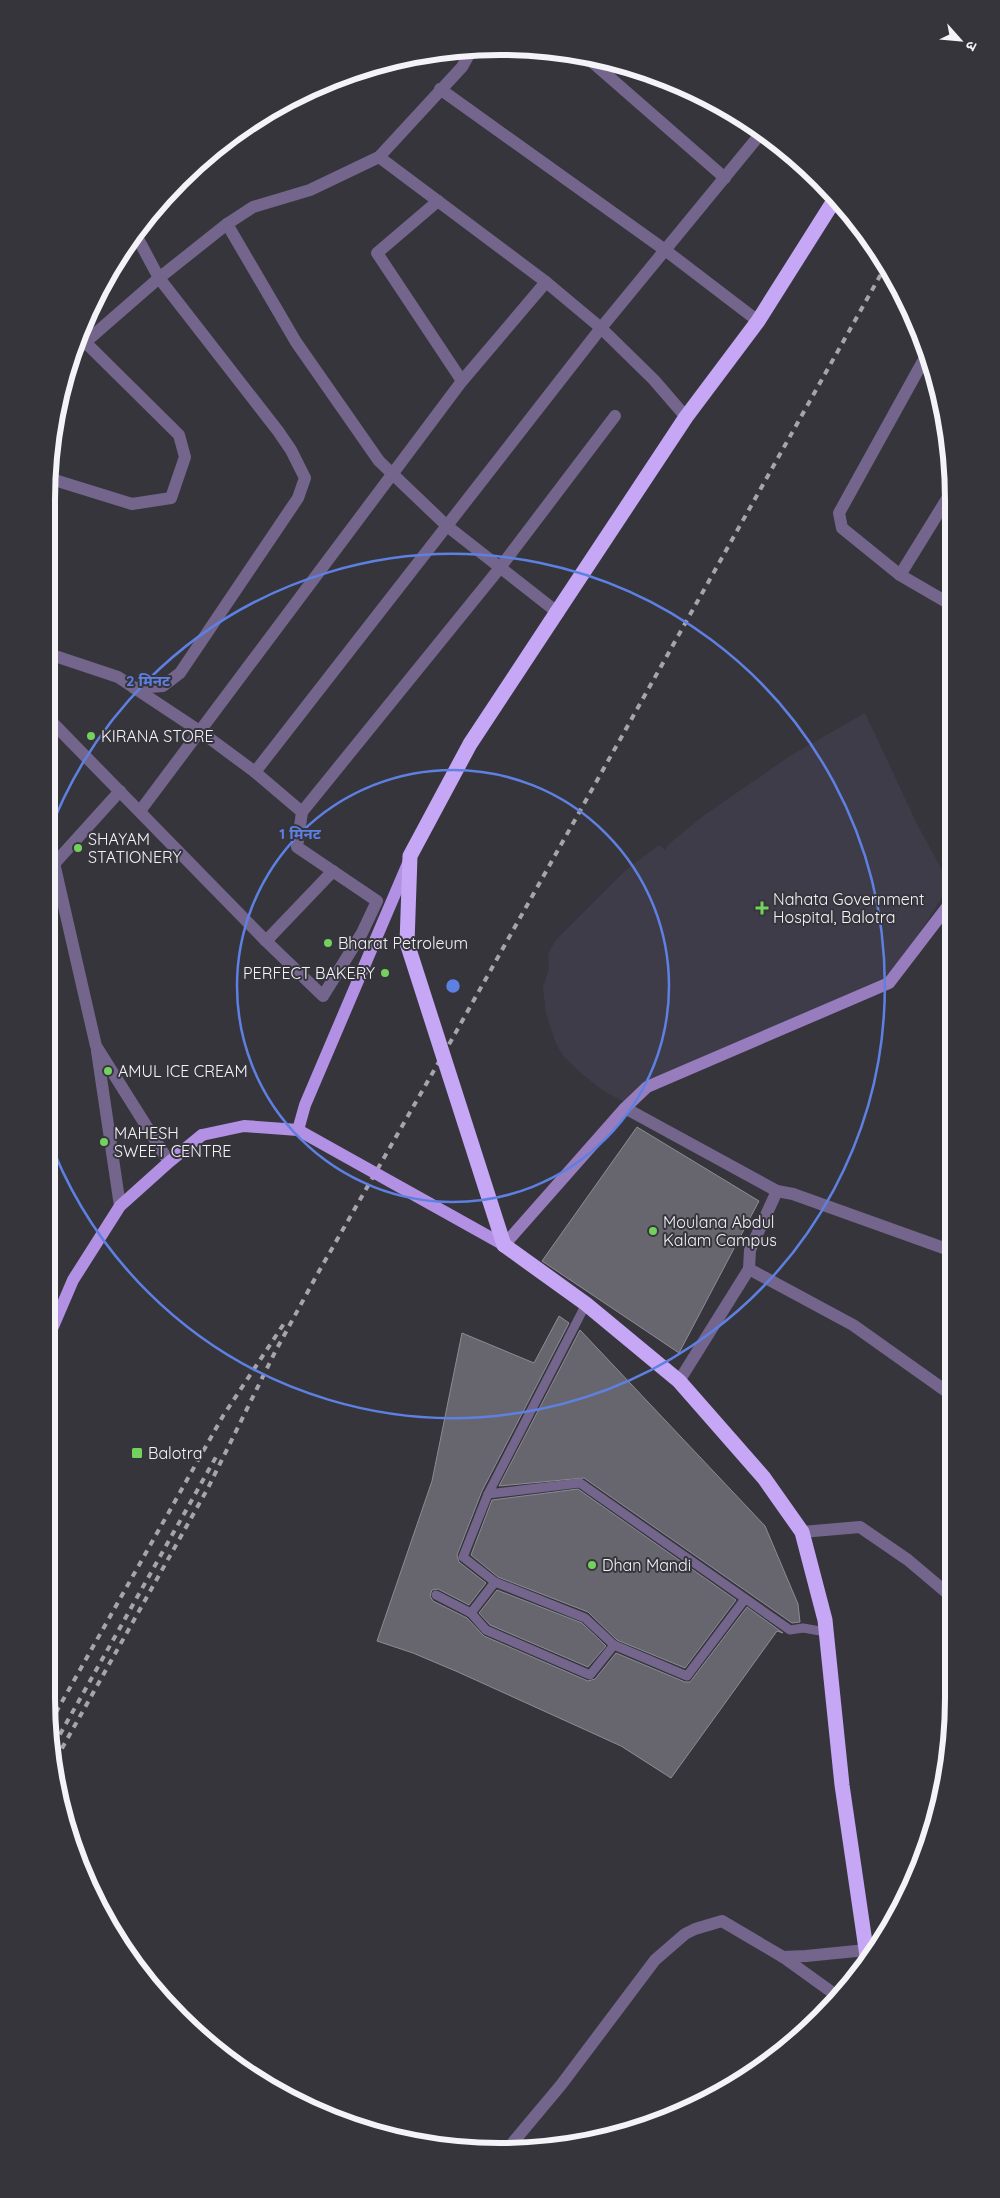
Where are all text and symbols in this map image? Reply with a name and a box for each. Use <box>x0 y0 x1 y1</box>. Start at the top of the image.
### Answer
north arrow <box>935 15 985 65</box>
text: उ <box>961 38 981 54</box>
text: 2 मिनट <box>126 671 171 690</box>
place label: KIRANA STORE <box>101 726 214 746</box>
marker: KIRANA STORE <box>85 730 97 742</box>
text: 1 मिनट <box>279 824 322 843</box>
place label: SHAYAM STATIONERY <box>88 829 181 867</box>
marker: SHAYAM STATIONERY <box>72 842 84 854</box>
place label: Nahata Government Hospital, Balotra <box>773 889 924 927</box>
marker: Nahata Government Hospital, Balotra <box>755 901 769 915</box>
place label: Bharat Petroleum <box>338 933 468 953</box>
marker: Bharat Petroleum <box>322 937 334 949</box>
place label: PERFECT BAKERY <box>243 963 375 983</box>
marker: PERFECT BAKERY <box>379 967 391 979</box>
centre of rings <box>444 977 462 995</box>
place label: AMUL ICE CREAM <box>118 1061 248 1081</box>
marker: AMUL ICE CREAM <box>102 1065 114 1077</box>
place label: MAHESH SWEET CENTRE <box>114 1123 231 1161</box>
marker: MAHESH SWEET CENTRE <box>98 1136 110 1148</box>
place label: Moulana Abdul Kalam Campus <box>663 1212 777 1250</box>
marker: Moulana Abdul Kalam Campus <box>647 1225 659 1237</box>
place label: Balotra <box>148 1443 202 1463</box>
marker: Balotra <box>130 1446 144 1460</box>
place label: Dhan Mandi <box>602 1555 691 1575</box>
marker: Dhan Mandi <box>586 1559 598 1571</box>

